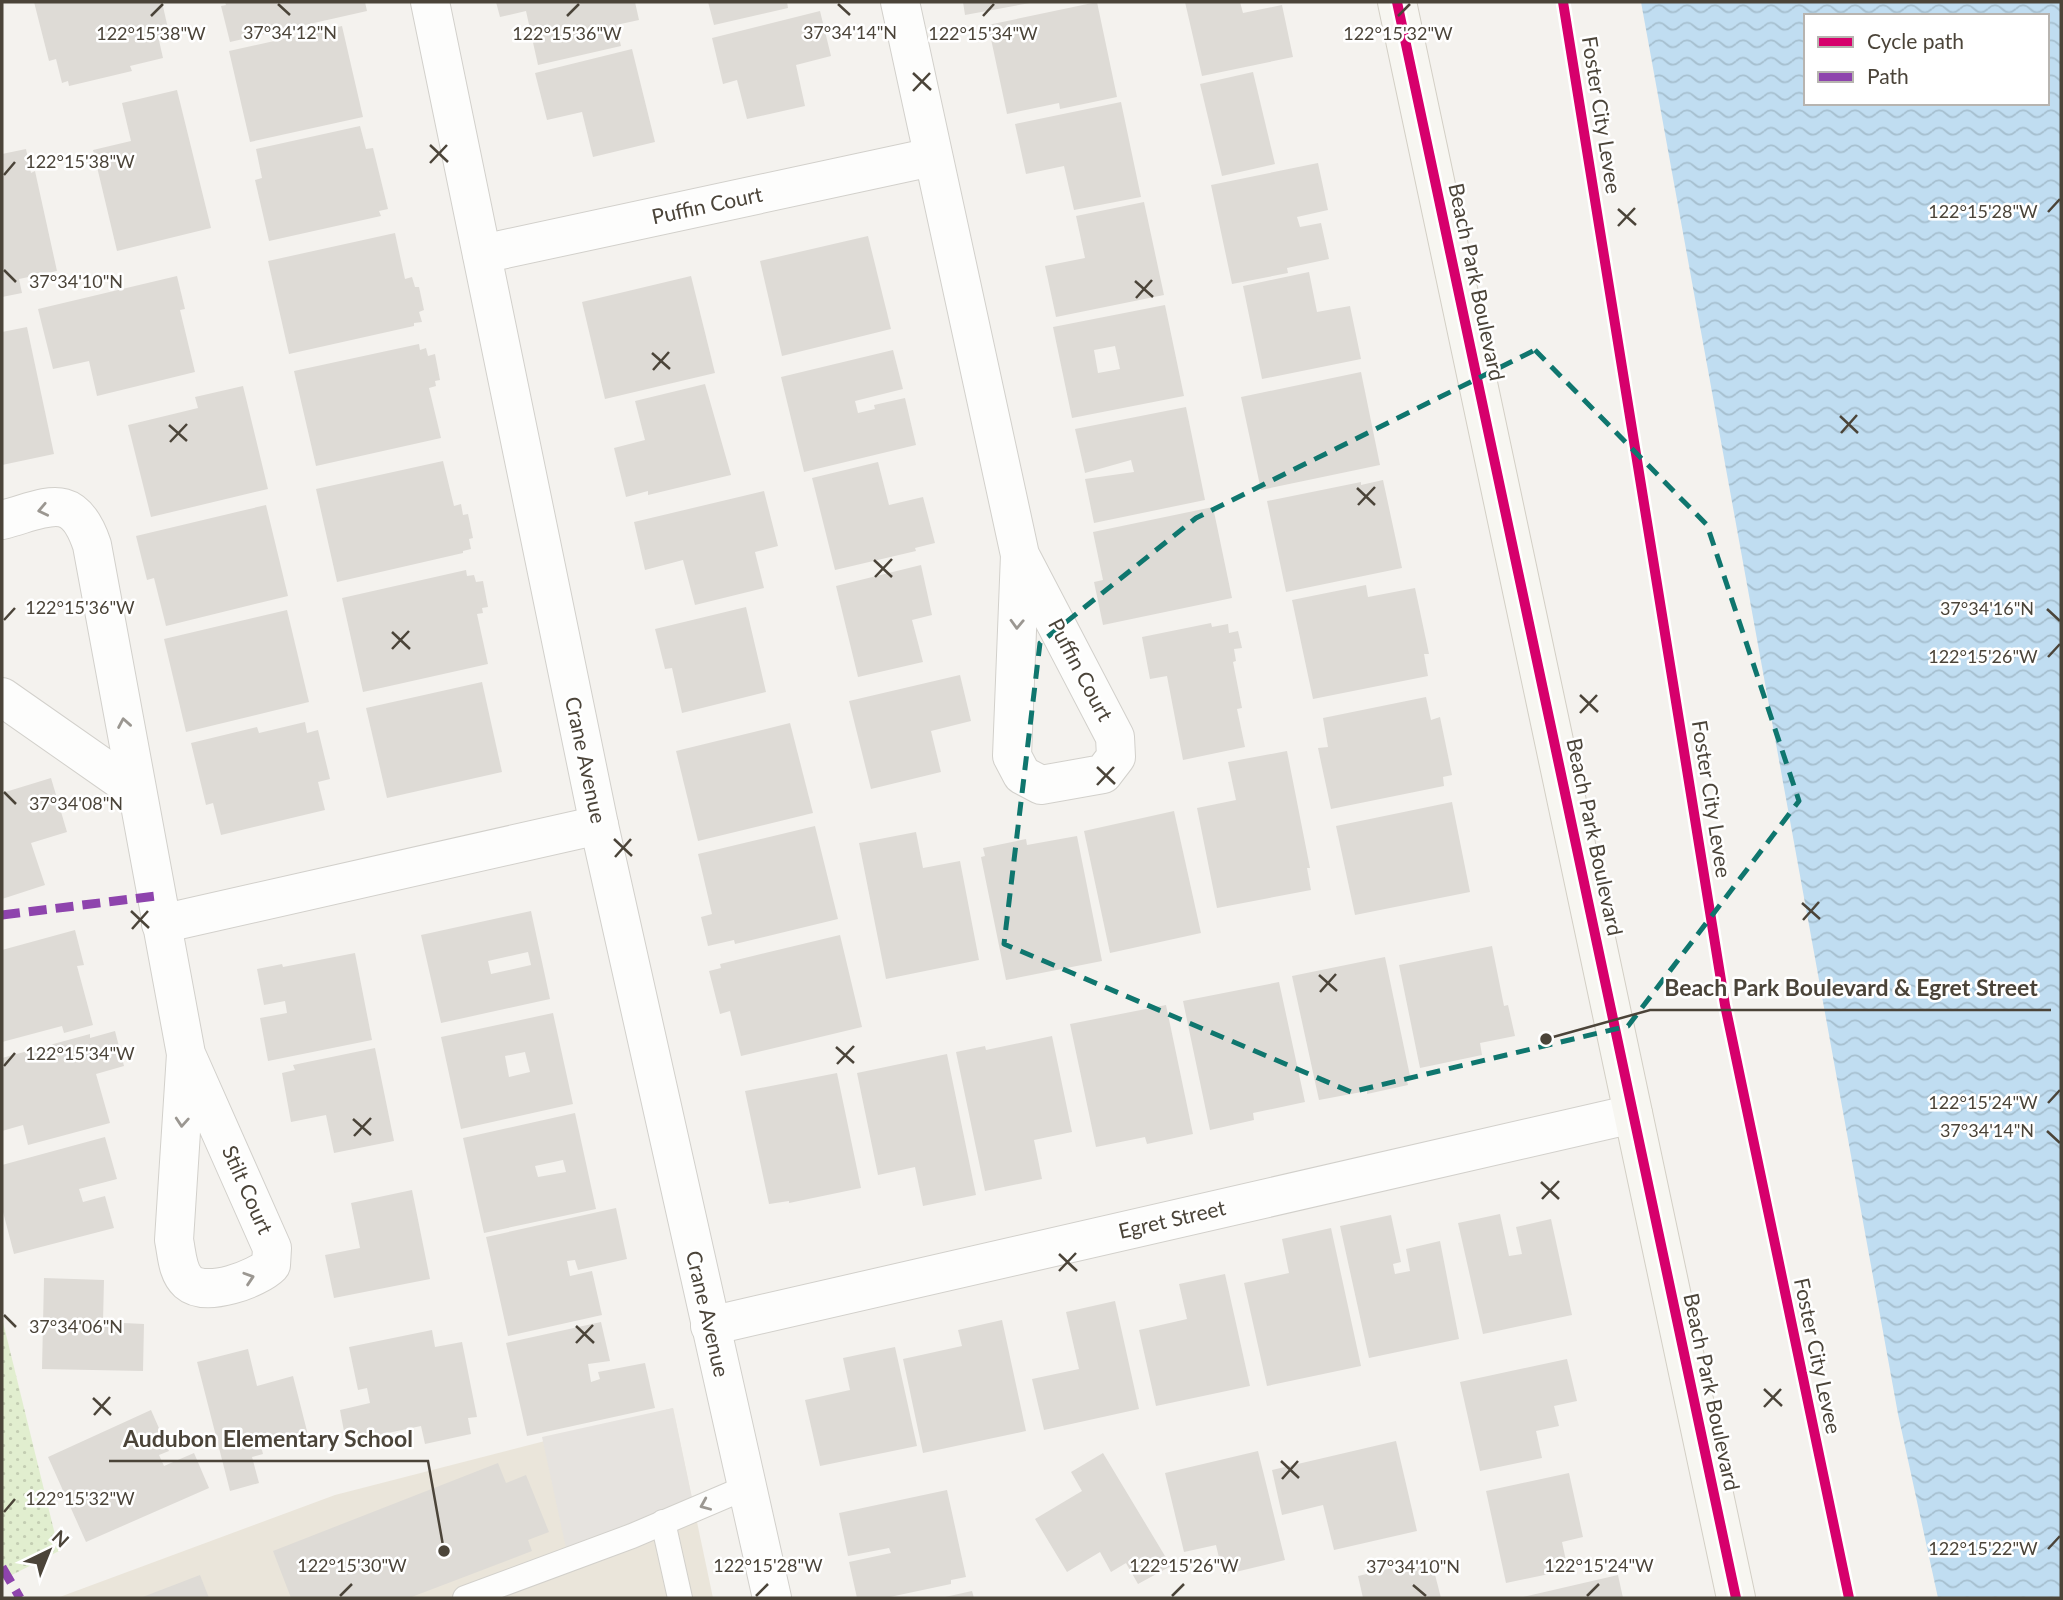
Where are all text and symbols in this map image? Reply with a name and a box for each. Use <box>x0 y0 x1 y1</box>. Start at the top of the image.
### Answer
legend <box>1804 14 2049 105</box>
text: 37°34'12"N <box>243 21 337 43</box>
text: 37°34'14"N <box>803 21 897 43</box>
text: 122°15'38"W <box>96 22 206 44</box>
text: 122°15'36"W <box>512 22 622 44</box>
text: 122°15'34"W <box>928 22 1038 44</box>
text: 122°15'32"W <box>1343 22 1453 44</box>
text: Cycle path <box>1867 28 1964 53</box>
street label: Foster City Levee <box>1578 34 1627 195</box>
text: Path <box>1867 63 1909 88</box>
text: 122°15'38"W <box>25 150 135 172</box>
street label: Puffin Court <box>649 181 765 228</box>
street label: Beach Park Boulevard <box>1444 181 1511 383</box>
text: 122°15'28"W <box>1928 200 2038 222</box>
text: 37°34'10"N <box>29 270 123 292</box>
one-way arrow <box>37 501 49 516</box>
text: 122°15'36"W <box>25 596 135 618</box>
text: 37°34'16"N <box>1940 597 2034 619</box>
street label: Puffin Court <box>1044 614 1119 725</box>
one-way arrow <box>1010 618 1025 629</box>
text: 122°15'26"W <box>1928 645 2038 667</box>
street label: Crane Avenue <box>561 694 612 825</box>
one-way arrow <box>117 717 132 729</box>
street label: Foster City Levee <box>1688 718 1737 879</box>
street label: Beach Park Boulevard <box>1562 736 1629 938</box>
text: 37°34'08"N <box>29 792 123 814</box>
callout: Beach Park Boulevard & Egret Street <box>1650 966 2051 1010</box>
text: Beach Park Boulevard & Egret Street <box>1664 973 2038 1001</box>
text: 122°15'34"W <box>25 1042 135 1064</box>
text: 122°15'24"W <box>1928 1091 2038 1113</box>
one-way arrow <box>175 1117 190 1128</box>
text: 37°34'14"N <box>1940 1119 2034 1141</box>
street label: Stilt Court <box>218 1141 279 1238</box>
street label: Egret Street <box>1116 1194 1228 1243</box>
street label: Crane Avenue <box>682 1248 735 1379</box>
one-way arrow <box>243 1272 255 1286</box>
street label: Foster City Levee <box>1790 1275 1847 1436</box>
street label: Beach Park Boulevard <box>1679 1291 1746 1493</box>
text: 37°34'06"N <box>29 1315 123 1337</box>
callout: Audubon Elementary School <box>109 1417 428 1461</box>
text: Audubon Elementary School <box>122 1424 413 1452</box>
text: 122°15'32"W <box>25 1487 135 1509</box>
one-way arrow <box>700 1496 712 1510</box>
north arrow <box>14 1516 84 1586</box>
text: N <box>48 1525 74 1552</box>
text: 122°15'22"W <box>1928 1537 2038 1559</box>
text: 122°15'30"W <box>297 1554 407 1576</box>
text: 122°15'28"W <box>713 1554 823 1576</box>
text: 122°15'26"W <box>1129 1554 1239 1576</box>
text: 122°15'24"W <box>1544 1554 1654 1576</box>
text: 37°34'10"N <box>1366 1555 1460 1577</box>

